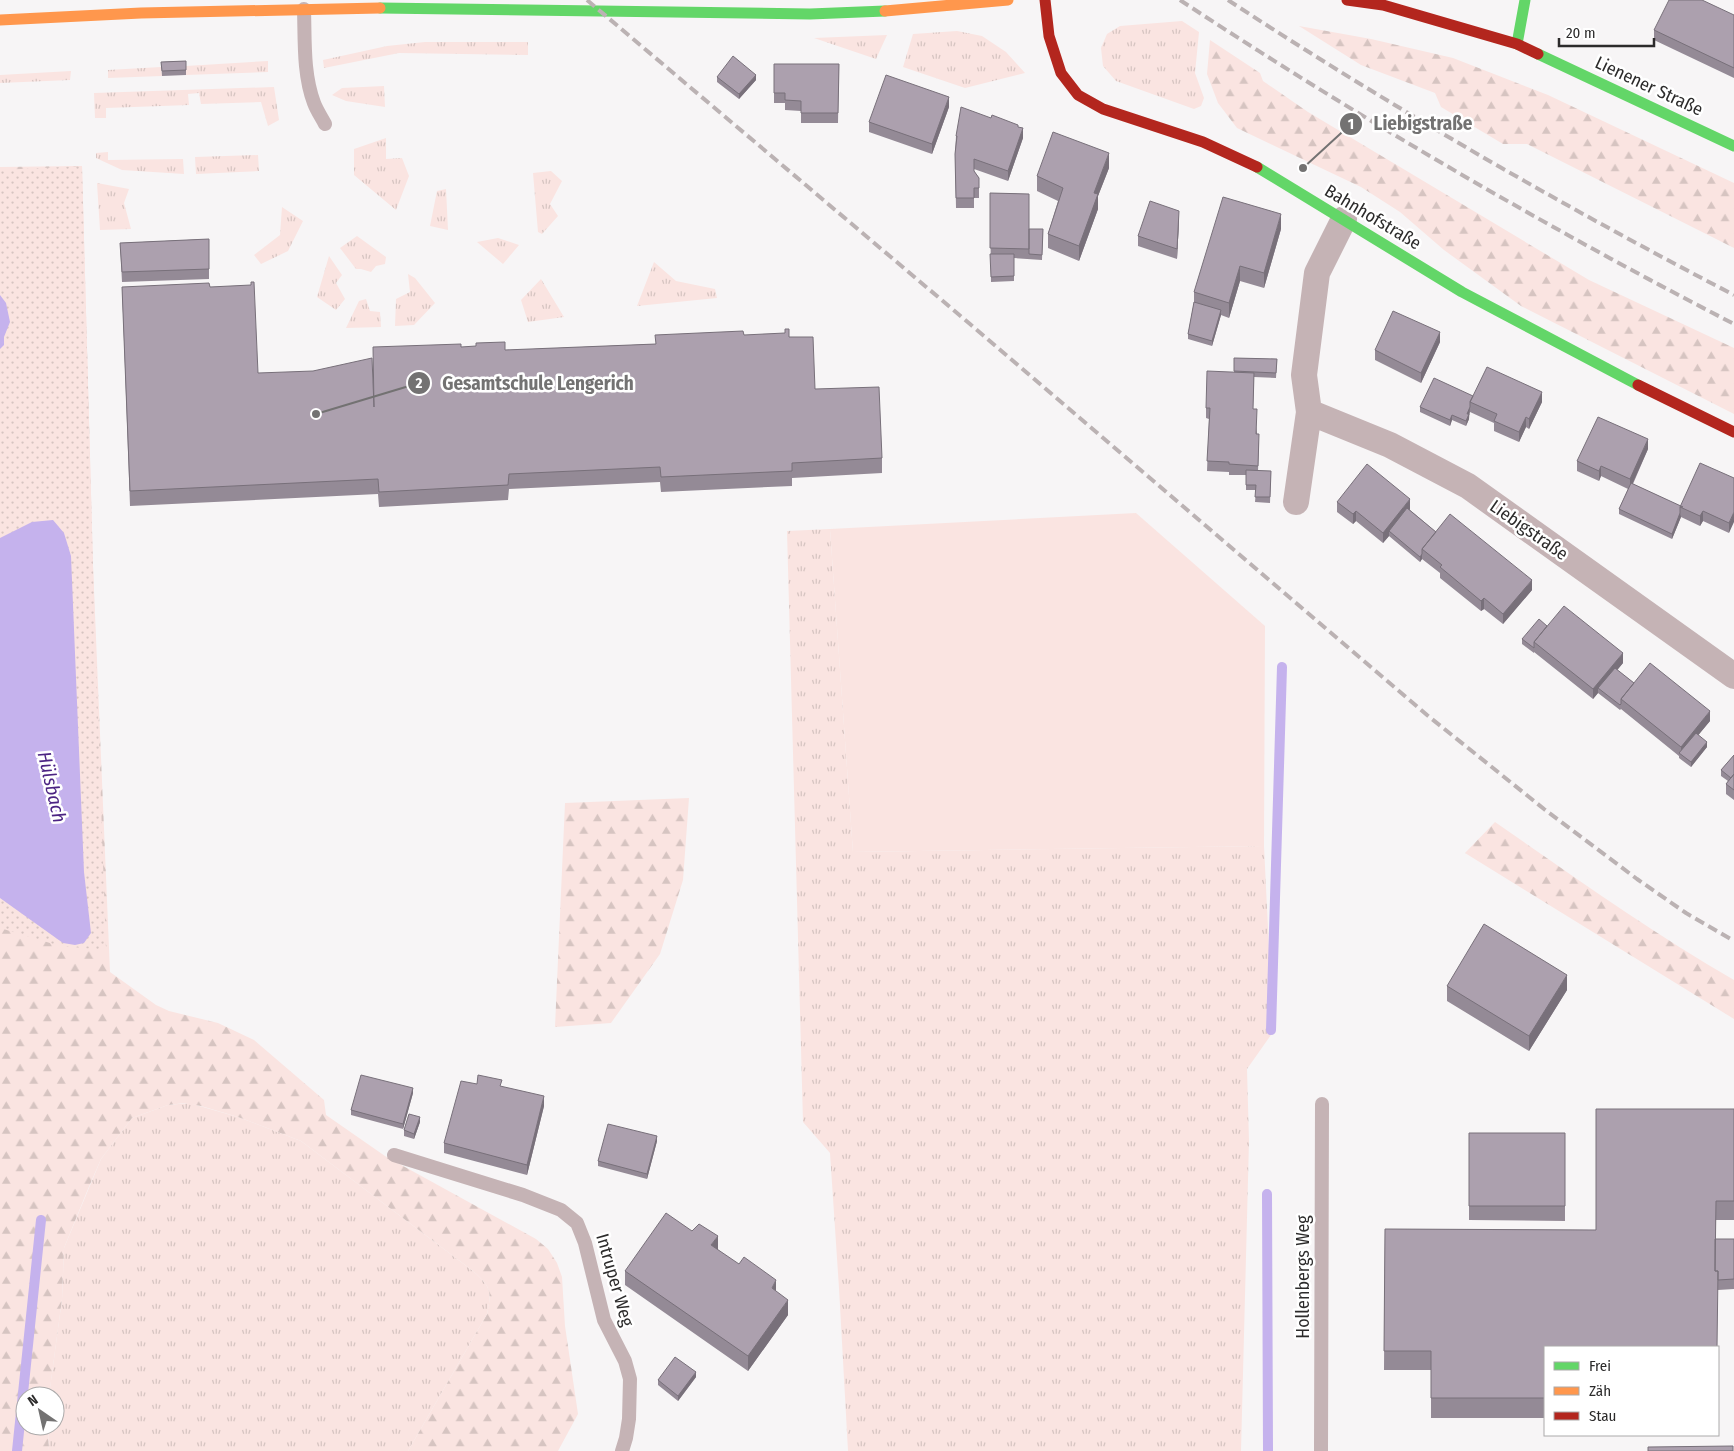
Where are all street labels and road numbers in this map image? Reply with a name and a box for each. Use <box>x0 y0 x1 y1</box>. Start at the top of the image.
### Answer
street label: Lienener Straße <box>1592 51 1707 121</box>
street label: Bahnhofstraße <box>1321 180 1425 254</box>
street label: Liebigstraße <box>1486 495 1572 565</box>
street label: Hollenbergs Weg <box>1292 1215 1314 1339</box>
street label: Intruper Weg <box>591 1231 639 1329</box>

